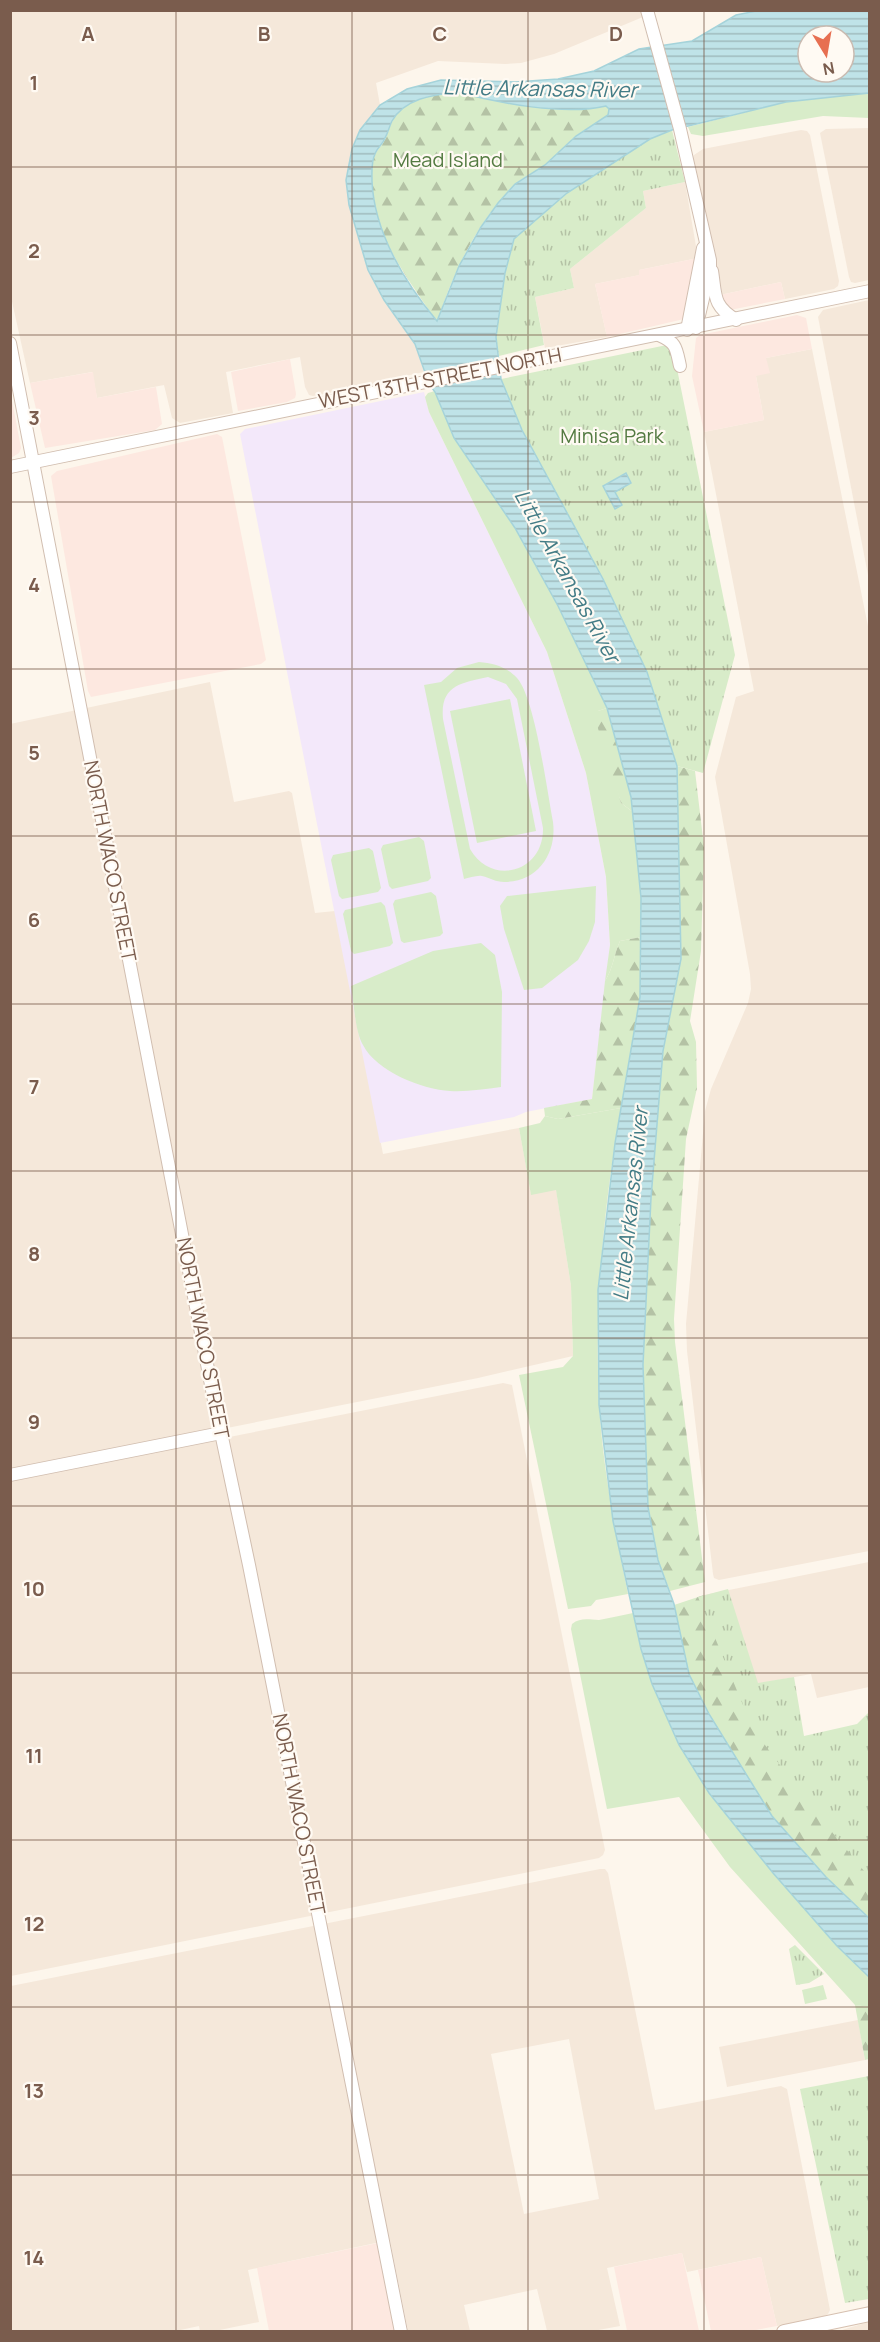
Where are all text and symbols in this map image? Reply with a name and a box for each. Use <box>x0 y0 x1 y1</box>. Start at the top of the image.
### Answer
text: A <box>81 20 95 47</box>
text: B <box>258 20 271 47</box>
text: C <box>433 20 447 47</box>
text: D <box>609 20 623 47</box>
north arrow <box>796 24 856 84</box>
text: N <box>821 57 837 81</box>
text: 1 <box>30 69 38 96</box>
water label: Little Arkansas River <box>443 72 640 104</box>
park label: Mead Island <box>393 146 503 173</box>
text: 2 <box>28 237 40 264</box>
street label: WEST 13TH STREET NORTH <box>316 341 564 414</box>
text: 3 <box>28 404 40 431</box>
park label: Minisa Park <box>560 422 665 449</box>
water label: Little Arkansas River <box>509 484 628 669</box>
text: 4 <box>28 571 40 598</box>
text: 5 <box>28 739 40 766</box>
street label: NORTH WACO STREET <box>78 758 143 964</box>
text: 6 <box>28 906 40 933</box>
text: 7 <box>29 1073 39 1100</box>
water label: Little Arkansas River <box>606 1103 654 1302</box>
street label: NORTH WACO STREET <box>171 1235 236 1441</box>
text: 8 <box>28 1240 40 1267</box>
text: 9 <box>28 1408 40 1435</box>
text: 10 <box>23 1575 45 1602</box>
street label: NORTH WACO STREET <box>267 1711 332 1917</box>
text: 11 <box>25 1742 43 1769</box>
text: 12 <box>24 1910 44 1937</box>
text: 13 <box>24 2077 44 2104</box>
text: 14 <box>24 2244 44 2271</box>

